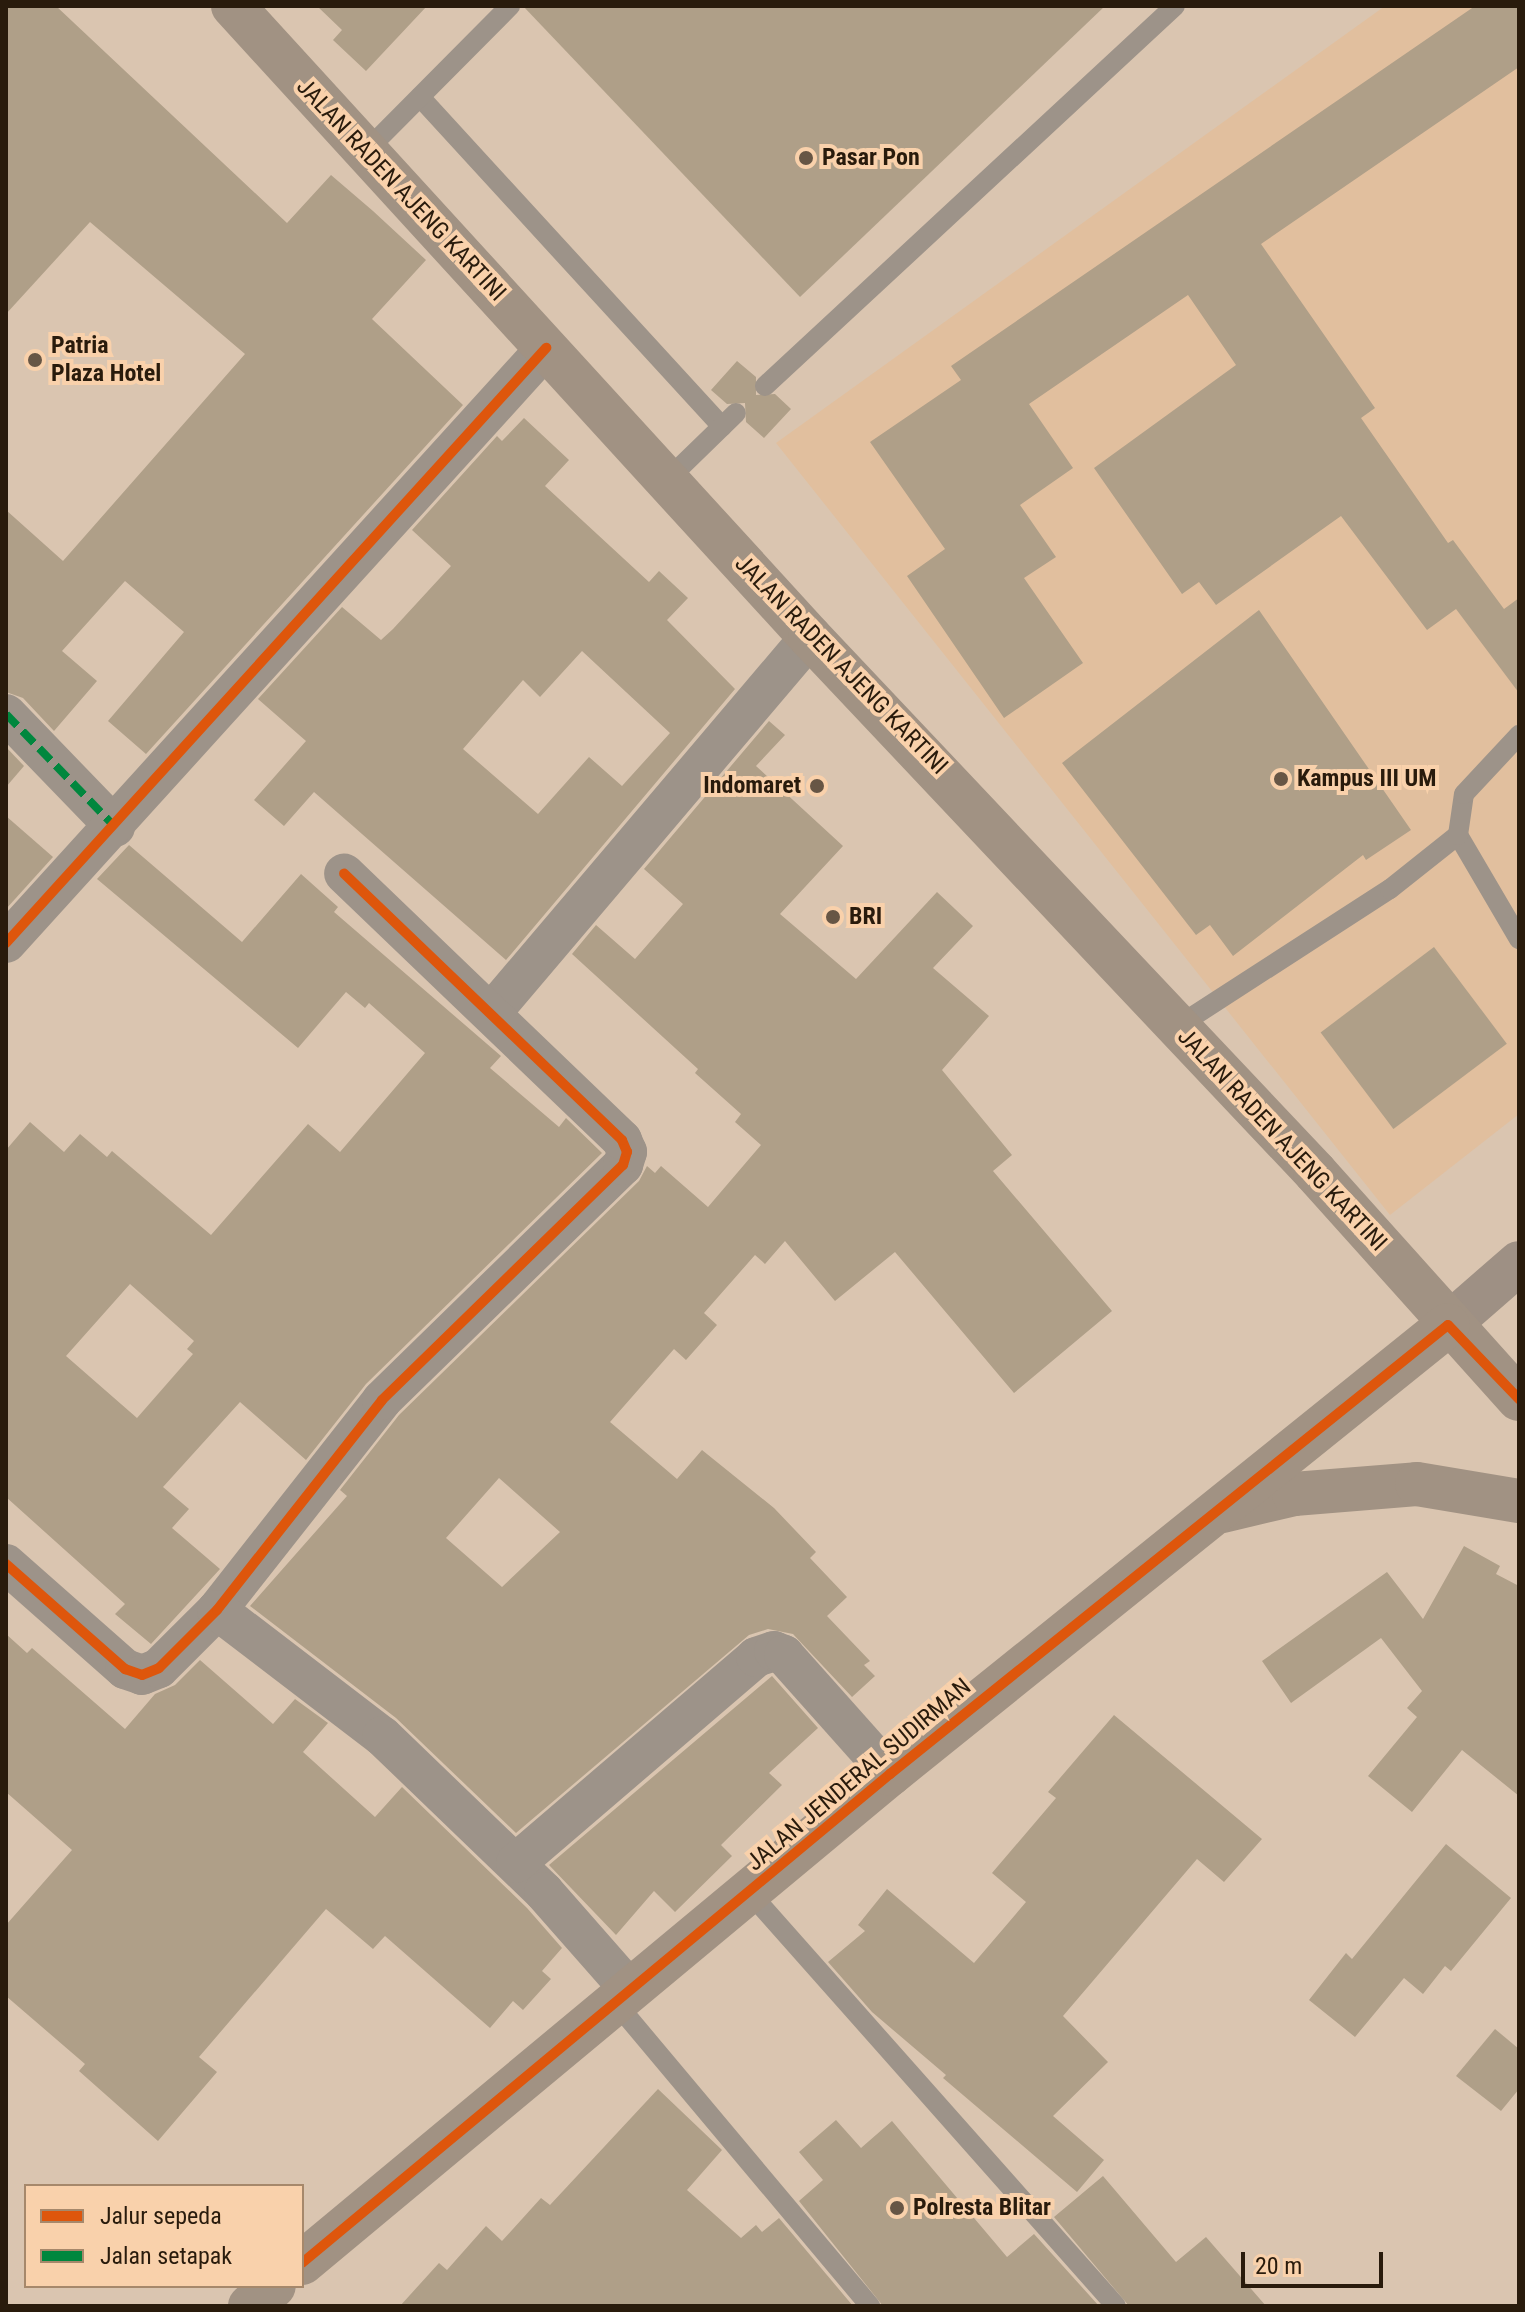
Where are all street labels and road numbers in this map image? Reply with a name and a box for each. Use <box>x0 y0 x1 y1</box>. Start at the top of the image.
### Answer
street label: JALAN RADEN AJENG KARTINI <box>290 73 512 307</box>
street label: JALAN RADEN AJENG KARTINI <box>729 549 953 781</box>
street label: JALAN RADEN AJENG KARTINI <box>1171 1023 1393 1257</box>
street label: JALAN JENDERAL SUDIRMAN <box>741 1673 977 1877</box>

